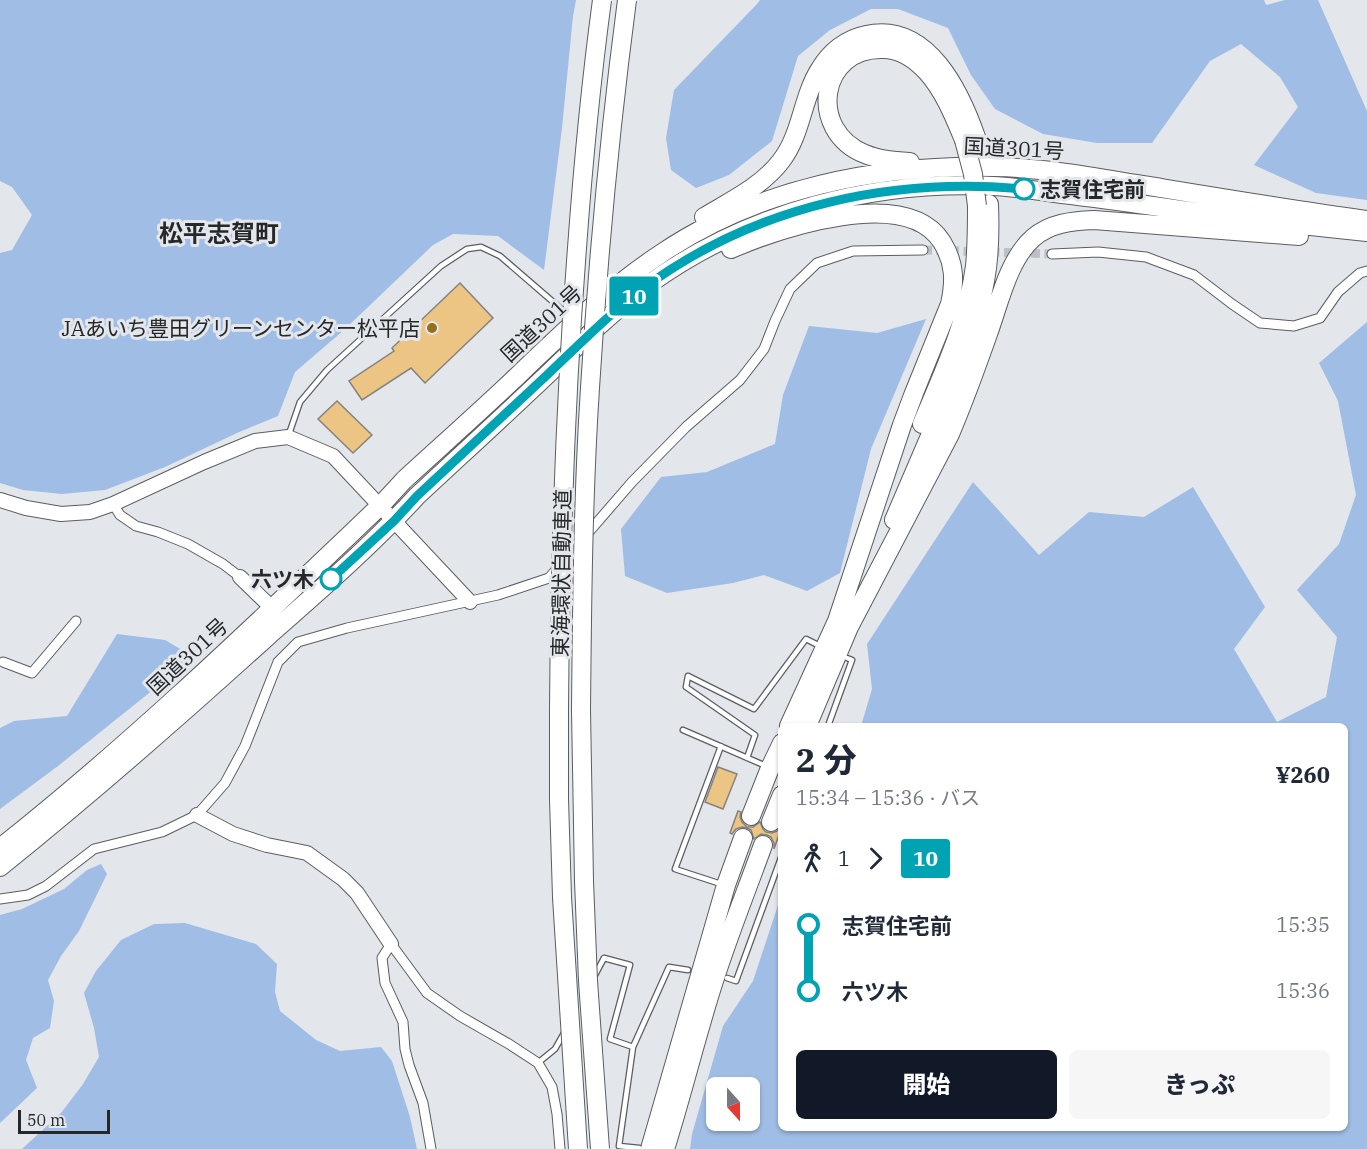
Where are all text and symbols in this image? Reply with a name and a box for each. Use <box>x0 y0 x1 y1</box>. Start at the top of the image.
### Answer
street label: 国道301号 <box>963 131 1065 165</box>
place label: 志賀住宅前 <box>1040 175 1145 203</box>
marker: 志賀住宅前 <box>1013 178 1035 200</box>
district label: 松平志賀町 <box>159 217 279 249</box>
line badge: 10 <box>607 276 661 316</box>
street label: 国道301号 <box>495 278 587 368</box>
text: 10 <box>621 282 647 310</box>
place label: JAあいち豊田グリーンセンター松平店 <box>62 314 420 342</box>
marker: JAあいち豊田グリーンセンター松平店 <box>425 321 439 335</box>
street label: 東海環状自動車道 <box>546 489 576 657</box>
place label: 六ツ木 <box>251 565 314 593</box>
marker: 六ツ木 <box>320 568 342 590</box>
street label: 国道301号 <box>141 611 233 701</box>
text: 2 分 <box>796 738 856 781</box>
text: ¥260 <box>1275 760 1330 789</box>
text: 15:34 – 15:36 · バス <box>796 784 980 811</box>
icon: walk <box>796 842 829 875</box>
icon: forward <box>859 842 892 875</box>
text: 10 <box>913 844 938 872</box>
text: 1 <box>838 845 850 872</box>
text: 志賀住宅前 <box>842 911 952 940</box>
text: 15:35 <box>1276 911 1330 938</box>
text: 六ツ木 <box>842 977 908 1006</box>
text: 15:36 <box>1276 977 1330 1004</box>
button: 開始 <box>796 1050 1057 1119</box>
button: きっぷ <box>1069 1050 1330 1119</box>
north arrow <box>706 1077 760 1131</box>
map controls <box>706 1077 760 1131</box>
scale bar <box>18 1107 110 1134</box>
text: 50 m <box>27 1110 65 1130</box>

